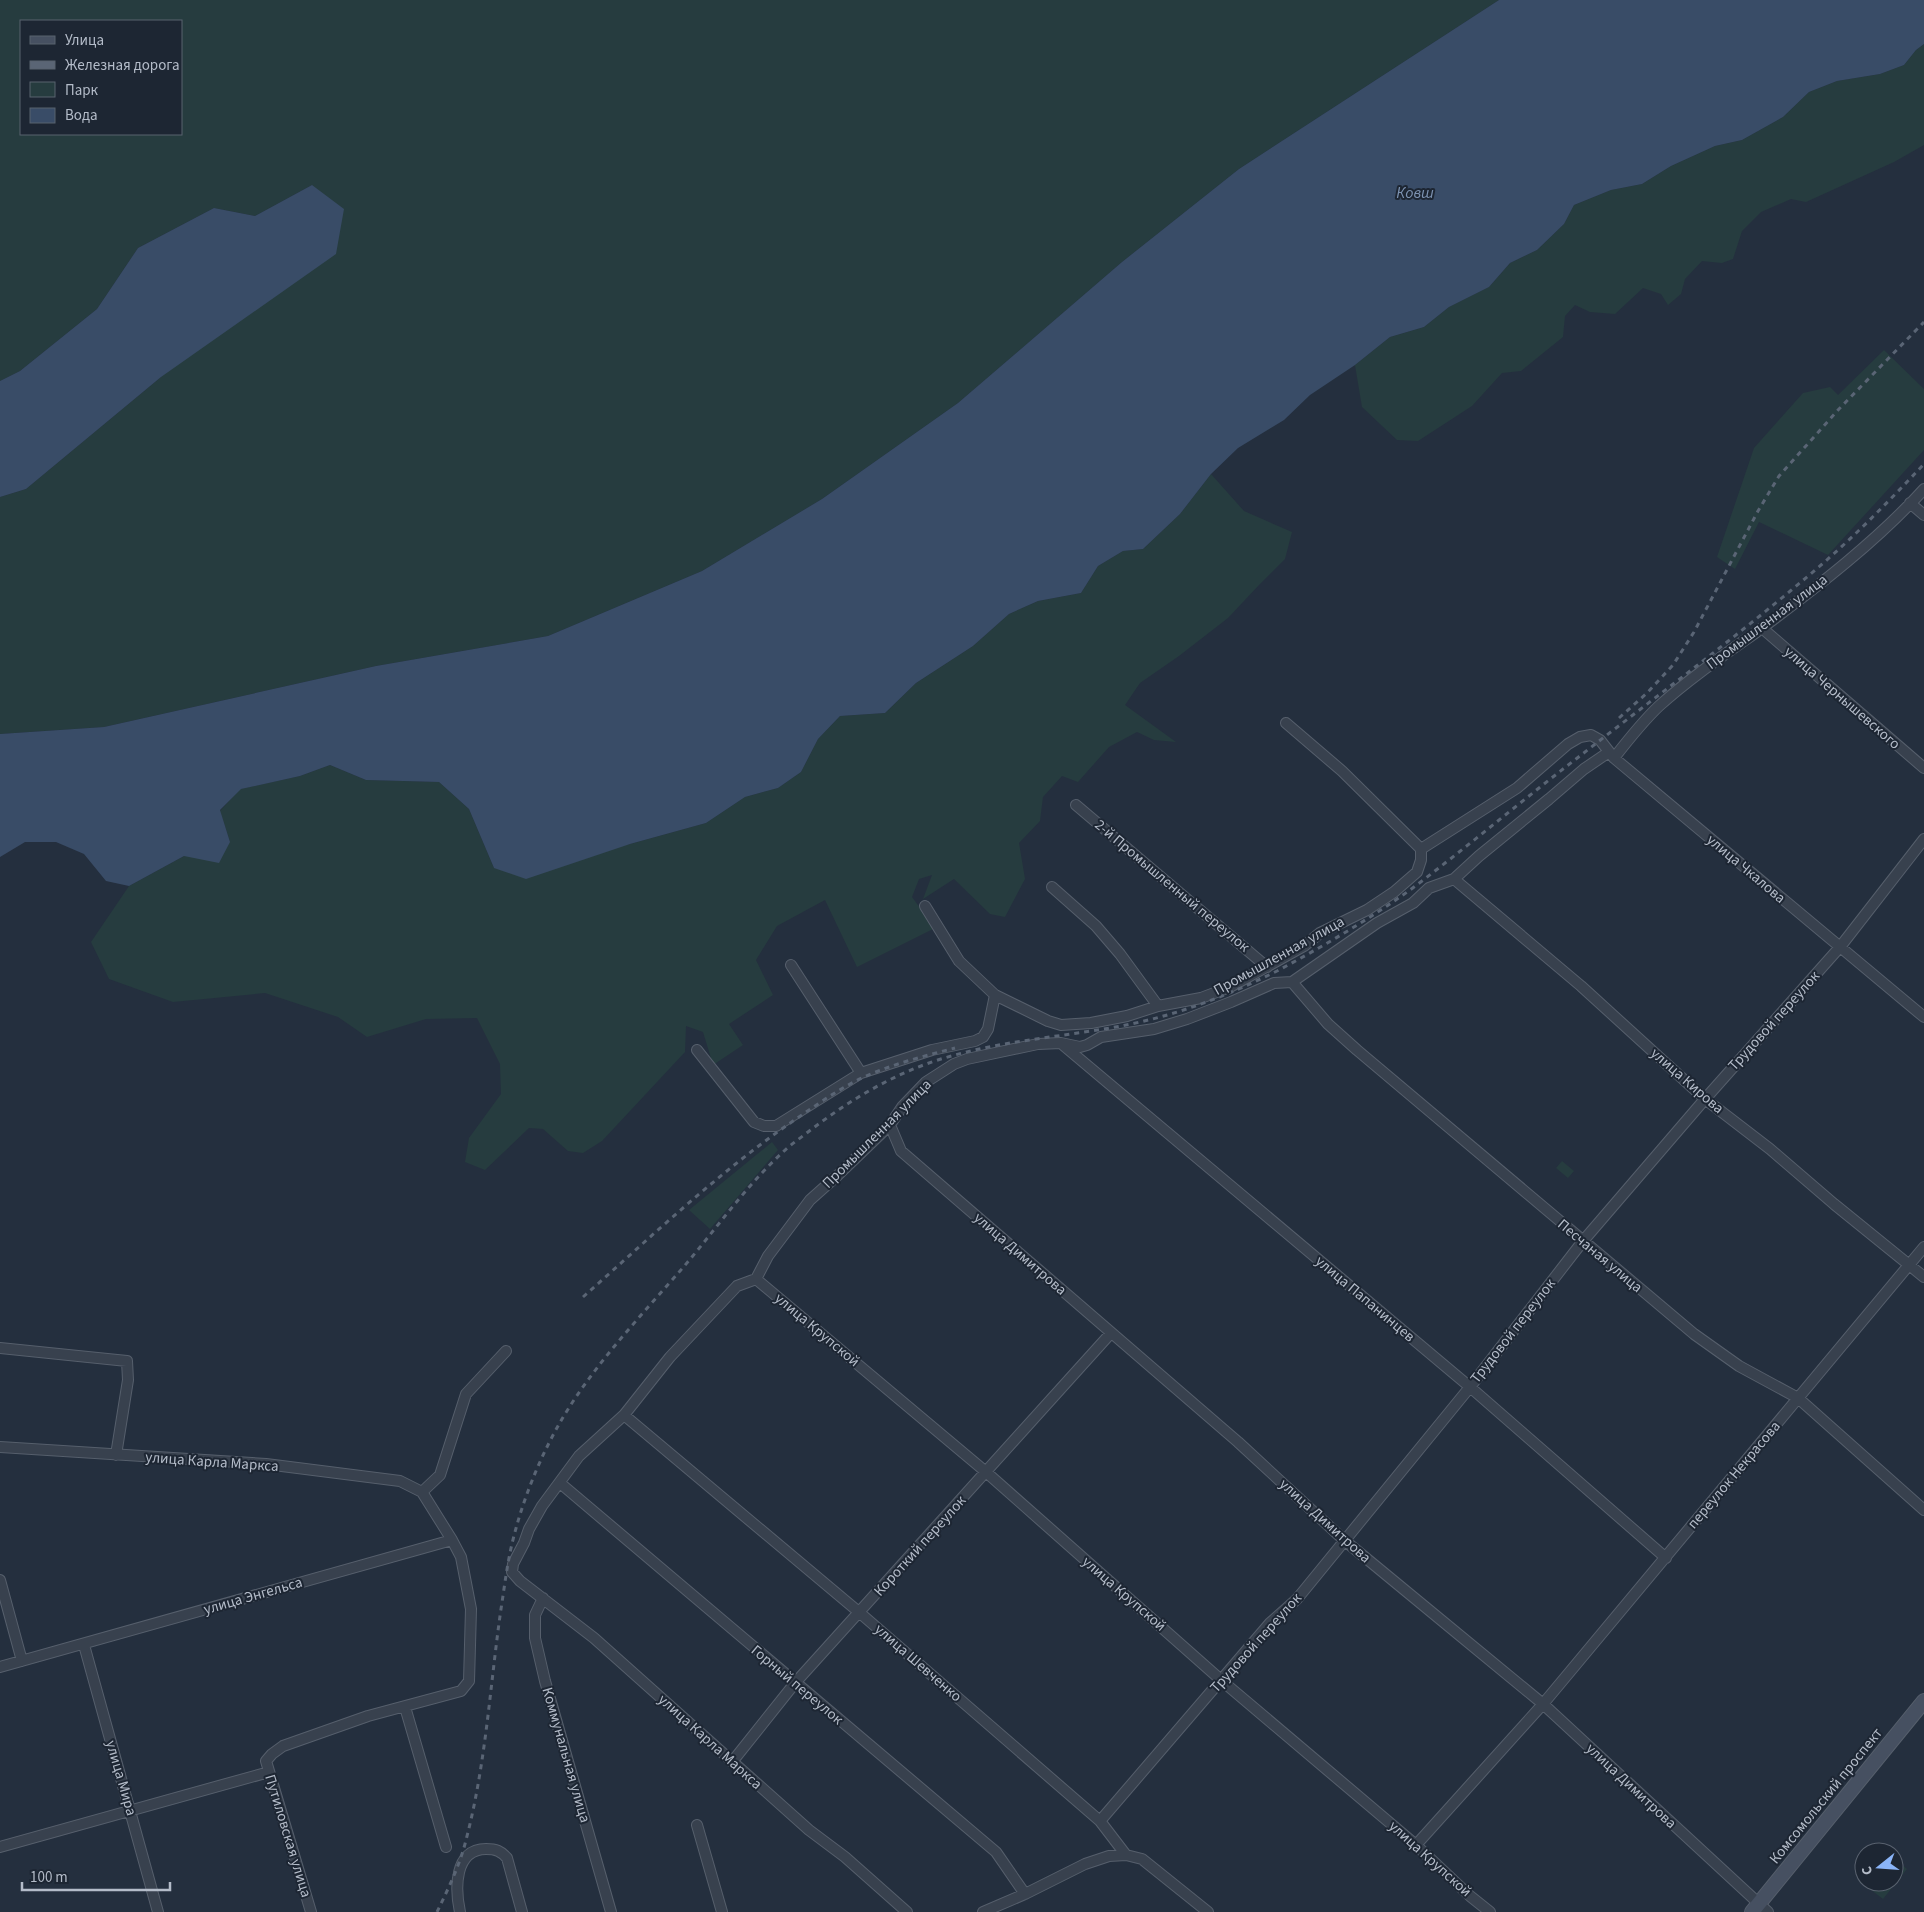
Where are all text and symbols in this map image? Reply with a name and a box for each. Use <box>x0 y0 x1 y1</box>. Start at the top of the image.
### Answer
legend <box>20 20 182 135</box>
text: Улица <box>65 30 104 51</box>
text: Железная дорога <box>65 55 180 76</box>
text: Парк <box>65 80 99 101</box>
text: Вода <box>65 105 98 126</box>
water label: Ковш <box>1396 182 1434 204</box>
street label: Промышленная улица <box>1702 569 1832 675</box>
street label: улица Чернышевского <box>1779 642 1905 754</box>
street label: 2-й Промышленный переулок <box>1090 815 1254 958</box>
street label: улица Чкалова <box>1702 830 1790 908</box>
street label: Промышленная улица <box>1210 911 1348 1001</box>
street label: Трудовой переулок <box>1723 966 1825 1076</box>
street label: улица Кирова <box>1646 1043 1728 1119</box>
street label: Промышленная улица <box>818 1075 936 1193</box>
street label: улица Димитрова <box>969 1208 1071 1300</box>
street label: Песчаная улица <box>1553 1214 1647 1298</box>
street label: улица Папанинцев <box>1311 1251 1420 1347</box>
street label: Трудовой переулок <box>1465 1274 1561 1388</box>
street label: улица Крупской <box>770 1288 864 1372</box>
street label: переулок Некрасова <box>1683 1416 1785 1534</box>
street label: улица Карла Маркса <box>145 1447 279 1477</box>
street label: улица Димитрова <box>1275 1474 1375 1568</box>
street label: Короткий переулок <box>869 1491 971 1601</box>
street label: улица Крупской <box>1077 1552 1171 1636</box>
street label: улица Энгельса <box>201 1572 305 1620</box>
street label: Трудовой переулок <box>1205 1588 1307 1698</box>
street label: улица Шевченко <box>870 1619 966 1707</box>
street label: Горный переулок <box>746 1640 848 1730</box>
street label: Коммунальная улица <box>537 1685 595 1825</box>
street label: улица Карла Маркса <box>653 1689 767 1795</box>
street label: Комсомольский проспект <box>1765 1723 1888 1868</box>
street label: улица Мира <box>100 1738 142 1818</box>
street label: улица Димитрова <box>1581 1738 1681 1834</box>
street label: Путиловская улица <box>259 1772 317 1900</box>
street label: улица Крупской <box>1384 1816 1476 1902</box>
north arrow <box>1854 1842 1904 1892</box>
scale bar <box>22 1860 170 1892</box>
text: С <box>1857 1864 1878 1877</box>
text: 100 m <box>30 1867 68 1888</box>

